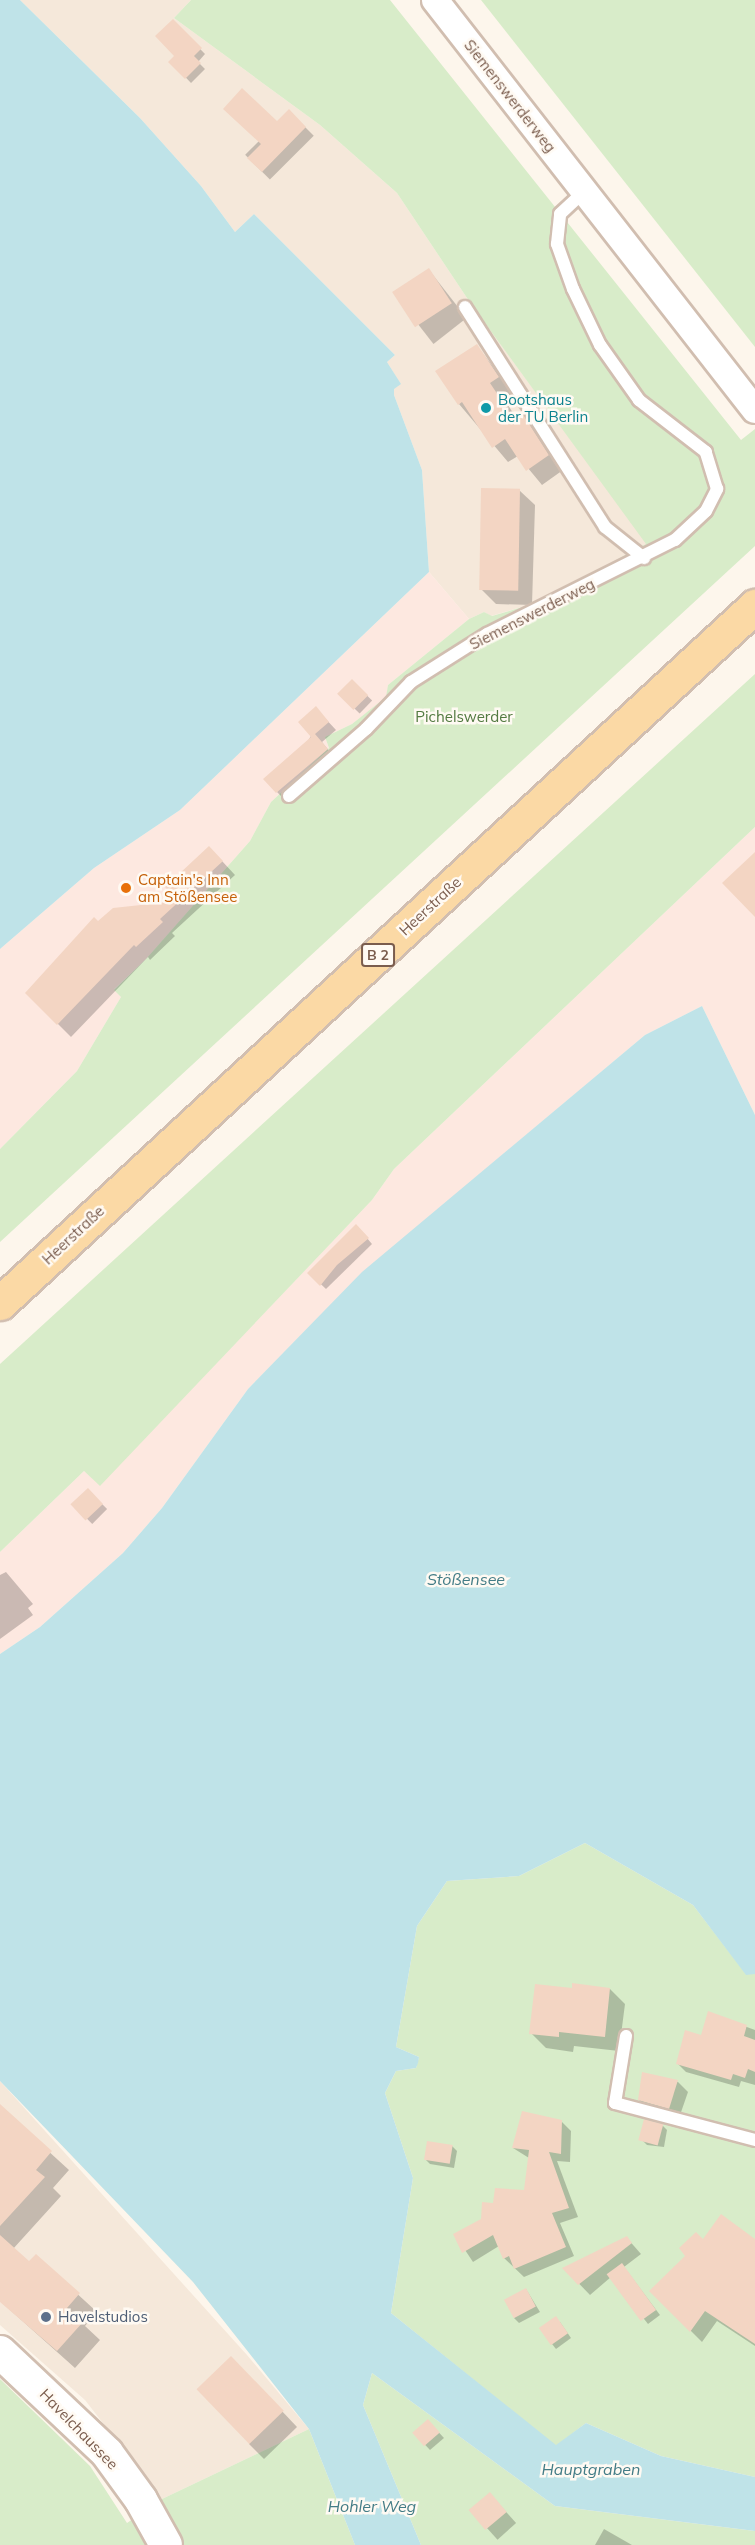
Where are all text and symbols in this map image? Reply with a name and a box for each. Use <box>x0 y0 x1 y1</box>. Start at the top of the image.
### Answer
street label: Siemenswerderweg <box>460 36 560 156</box>
place label: Bootshaus der TU Berlin <box>498 390 588 425</box>
marker: Bootshaus der TU Berlin <box>479 401 493 415</box>
street label: Siemenswerderweg <box>466 575 598 653</box>
park label: Pichelswerder <box>415 708 513 726</box>
place label: Captain's Inn am Stößensee <box>138 870 237 905</box>
street label: Heerstraße <box>395 873 465 939</box>
marker: Captain's Inn am Stößensee <box>119 881 133 895</box>
road number: B 2 <box>360 944 396 966</box>
street label: Heerstraße <box>38 1202 108 1268</box>
water label: Stößensee <box>427 1569 505 1589</box>
place label: Havelstudios <box>58 2308 148 2326</box>
marker: Havelstudios <box>39 2310 53 2324</box>
street label: Havelchaussee <box>36 2385 122 2473</box>
water label: Hauptgraben <box>542 2459 640 2479</box>
water label: Hohler Weg <box>328 2496 416 2516</box>

